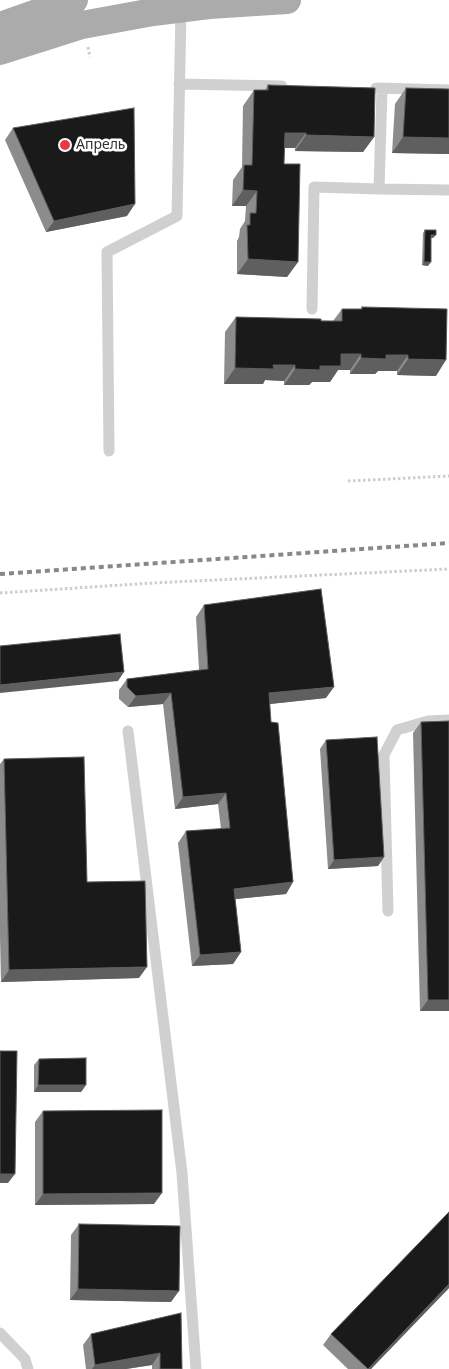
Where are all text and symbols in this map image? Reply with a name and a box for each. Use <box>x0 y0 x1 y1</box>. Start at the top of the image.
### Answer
place label: Апрель <box>76 137 125 153</box>
marker: Апрель <box>58 138 72 152</box>

